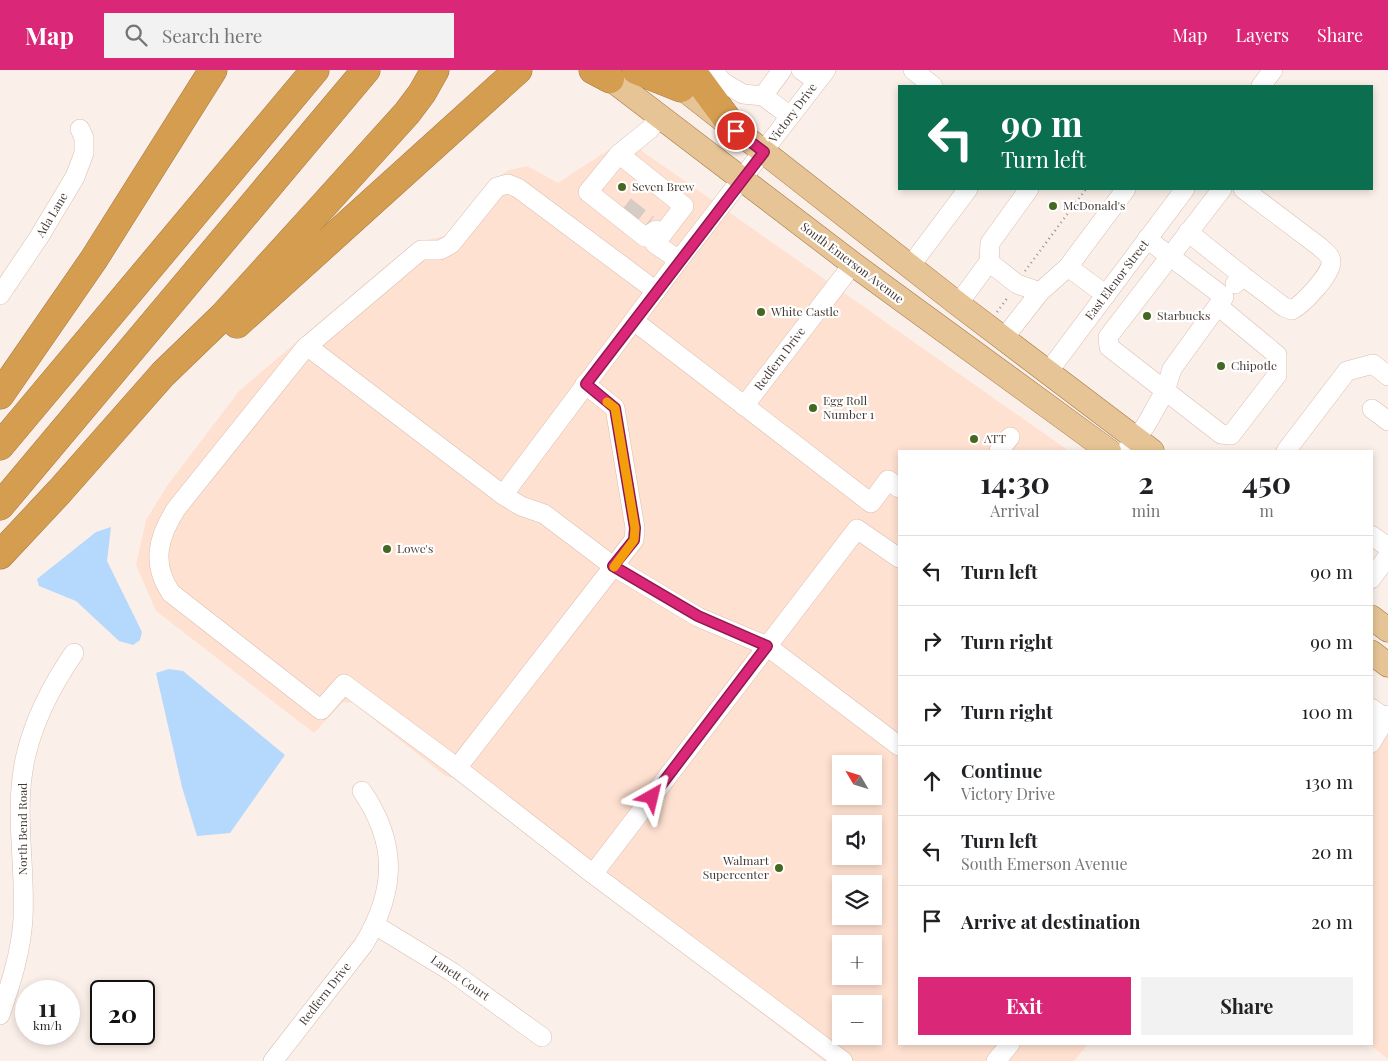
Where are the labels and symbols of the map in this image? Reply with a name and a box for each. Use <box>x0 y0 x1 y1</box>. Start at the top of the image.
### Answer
street label: Victory Drive <box>764 79 820 146</box>
pin <box>715 110 757 152</box>
place label: Seven Brew <box>632 178 695 194</box>
marker: Seven Brew <box>616 181 628 193</box>
street label: Ada Lane <box>31 189 71 241</box>
place label: McDonald's <box>1063 197 1125 213</box>
marker: McDonald's <box>1047 200 1059 212</box>
street label: South Emerson Avenue <box>798 218 907 306</box>
street label: East Elenor Street <box>1081 235 1152 323</box>
place label: White Castle <box>770 303 839 319</box>
marker: White Castle <box>755 306 767 318</box>
place label: Starbucks <box>1157 307 1210 323</box>
marker: Starbucks <box>1141 310 1153 322</box>
street label: Redfern Drive <box>750 323 808 393</box>
place label: Chipotle <box>1231 357 1277 373</box>
marker: Chipotle <box>1215 360 1227 372</box>
place label: Egg Roll Number 1 <box>823 392 875 422</box>
marker: Egg Roll Number 1 <box>807 402 819 414</box>
place label: ATT <box>983 430 1006 446</box>
marker: ATT <box>968 433 980 445</box>
place label: Lowe's <box>397 540 433 556</box>
marker: Lowe's <box>381 543 393 555</box>
north arrow <box>832 755 882 805</box>
position arrow <box>625 770 677 822</box>
street label: North Bend Road <box>14 783 30 875</box>
place label: Walmart Supercenter <box>703 852 770 882</box>
marker: Walmart Supercenter <box>773 862 785 874</box>
street label: Lanett Court <box>428 951 494 1004</box>
street label: Redfern Drive <box>295 959 354 1028</box>
speed limit sign: 20 <box>90 980 155 1045</box>

